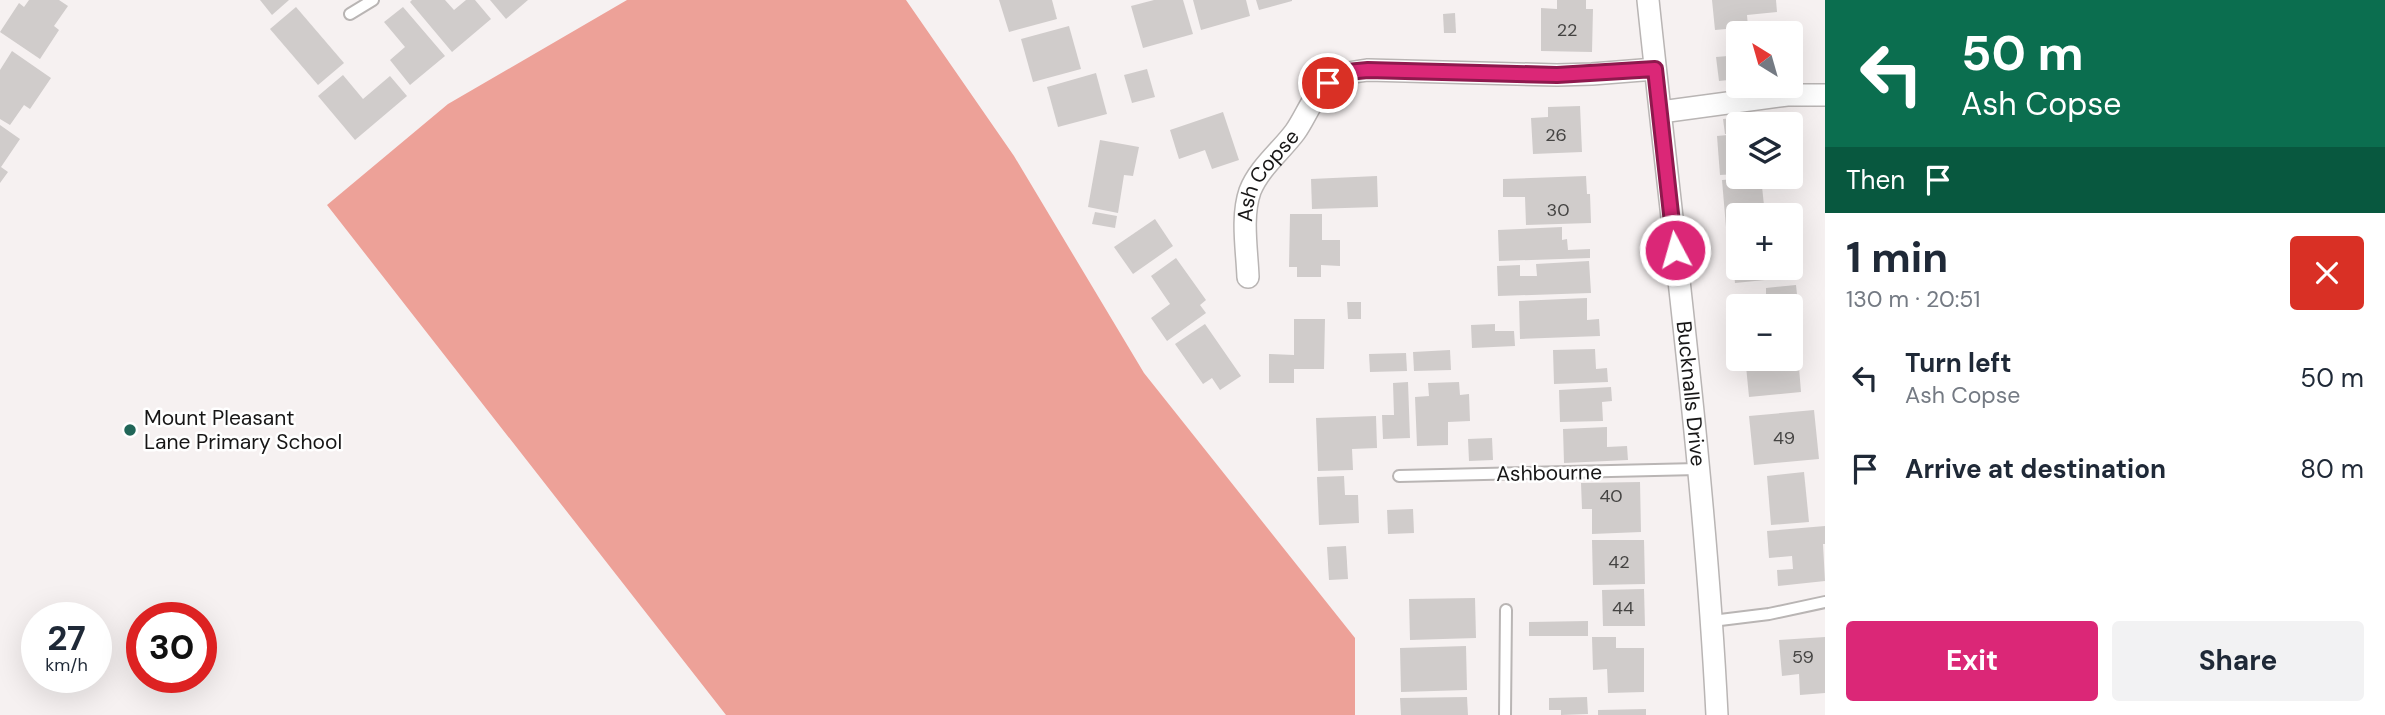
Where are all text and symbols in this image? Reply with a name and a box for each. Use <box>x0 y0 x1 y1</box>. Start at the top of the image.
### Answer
house number: 22 <box>1557 18 1577 42</box>
north arrow <box>1726 21 1802 98</box>
map controls <box>1726 21 1803 371</box>
text: 50 m <box>1961 21 2084 85</box>
icon: left <box>1846 28 1937 119</box>
pin <box>1298 53 1358 113</box>
icon: arrive <box>1309 64 1347 102</box>
text: Ash Copse <box>1961 83 2121 125</box>
button: layers <box>1726 112 1803 189</box>
street label: Ash Copse <box>1231 123 1306 223</box>
house number: 26 <box>1545 123 1567 147</box>
icon: arrive <box>1919 161 1957 199</box>
text: Then <box>1846 163 1905 197</box>
house number: 30 <box>1547 198 1569 222</box>
button: + <box>1726 203 1803 280</box>
position arrow <box>1638 213 1712 287</box>
text: 1 min <box>1846 230 1948 285</box>
button: close <box>2290 236 2364 310</box>
text: 130 m · 20:51 <box>1846 284 1981 314</box>
button: − <box>1726 294 1803 371</box>
street label: Bucknalls Drive <box>1670 319 1712 468</box>
text: Turn left <box>1905 346 2012 380</box>
icon: left <box>1846 359 1884 397</box>
text: 50 m <box>2300 361 2364 395</box>
text: Ash Copse <box>1905 380 2020 410</box>
place label: Mount Pleasant Lane Primary School <box>144 404 342 456</box>
marker: Mount Pleasant Lane Primary School <box>122 422 138 438</box>
house number: 49 <box>1773 426 1795 450</box>
icon: arrive <box>1846 450 1884 488</box>
text: Arrive at destination <box>1905 452 2166 486</box>
text: 80 m <box>2300 452 2364 486</box>
street label: Ashbourne <box>1496 458 1602 488</box>
house number: 40 <box>1599 484 1623 508</box>
house number: 42 <box>1608 550 1630 574</box>
house number: 44 <box>1612 596 1634 620</box>
speed limit sign: 30 <box>126 602 217 693</box>
text: 27 <box>47 615 86 661</box>
button: Exit <box>1846 621 2098 701</box>
button: Share <box>2112 621 2364 701</box>
house number: 59 <box>1792 645 1814 669</box>
text: km/h <box>45 653 88 677</box>

